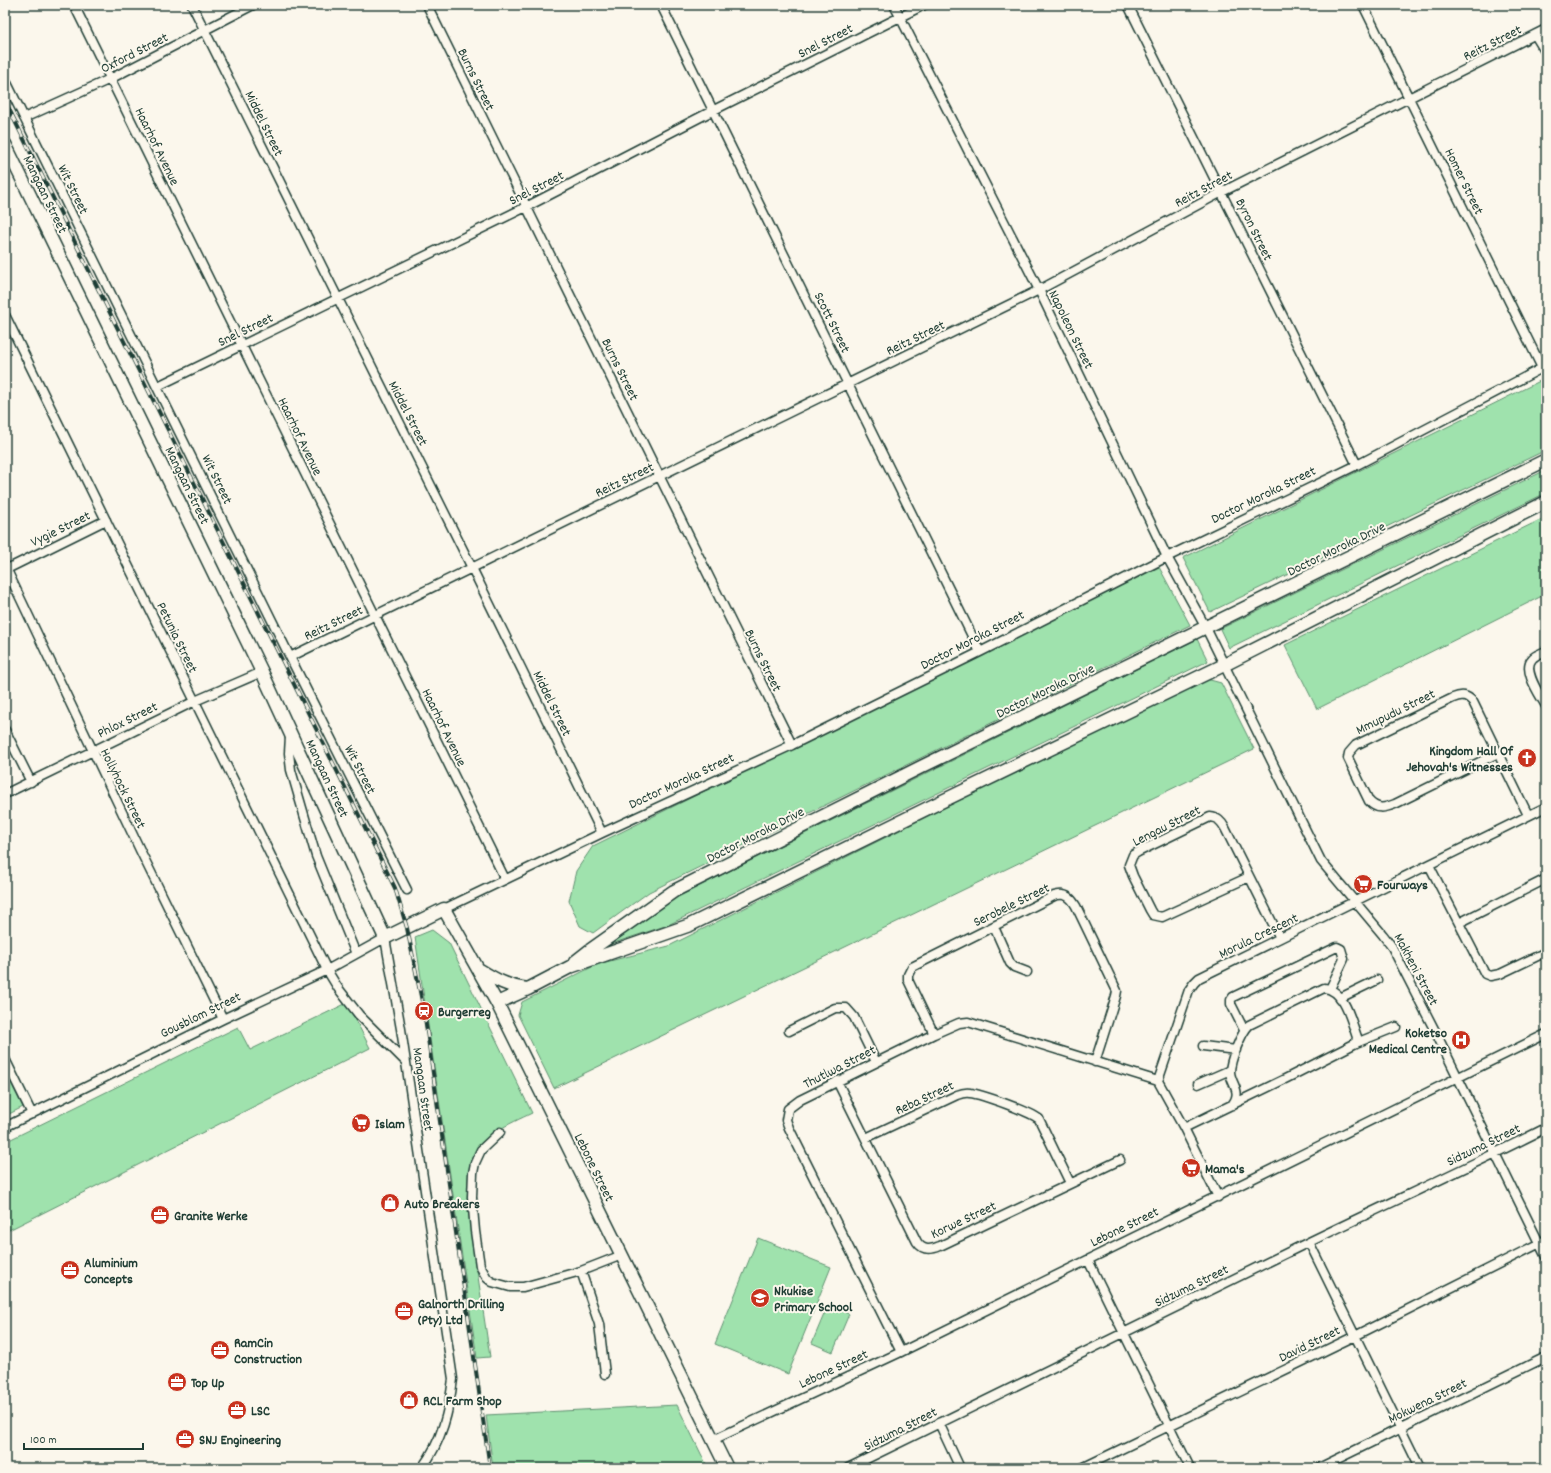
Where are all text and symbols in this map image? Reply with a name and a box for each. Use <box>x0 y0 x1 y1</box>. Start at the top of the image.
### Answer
street label: Snel Street <box>795 19 857 64</box>
street label: Reitz Street <box>1460 21 1526 67</box>
street label: Oxford Street <box>98 28 172 79</box>
street label: Burns Street <box>451 45 499 115</box>
street label: Middel Street <box>239 88 288 160</box>
street label: Haarhof Avenue <box>129 104 184 189</box>
street label: Homer Street <box>1439 145 1488 218</box>
street label: Mangaan Street <box>17 153 72 237</box>
street label: Wit Street <box>52 162 93 218</box>
street label: Snel Street <box>506 166 568 211</box>
street label: Reitz Street <box>1171 166 1237 213</box>
street label: Byron Street <box>1229 195 1277 265</box>
street label: Napoleon Street <box>1042 287 1098 373</box>
street label: Scott Street <box>808 289 855 357</box>
street label: Snel Street <box>215 309 277 353</box>
street label: Reitz Street <box>883 316 949 362</box>
street label: Burns Street <box>595 335 643 405</box>
street label: Middel Street <box>382 378 432 450</box>
street label: Haarhof Avenue <box>272 394 327 479</box>
street label: Mangaan Street <box>159 444 214 528</box>
street label: Wit Street <box>196 452 237 508</box>
street label: Reitz Street <box>592 458 658 504</box>
street label: Doctor Moroka Street <box>1208 462 1320 530</box>
street label: Vygie Street <box>28 507 94 553</box>
street label: Doctor Moroka Drive <box>1284 517 1389 582</box>
street label: Petunia Street <box>150 599 202 677</box>
street label: Reitz Street <box>301 601 367 647</box>
street label: Doctor Moroka Street <box>917 606 1028 676</box>
street label: Burns Street <box>738 626 786 696</box>
street label: Doctor Moroka Drive <box>993 659 1098 724</box>
street label: Middel Street <box>527 668 576 740</box>
street label: Haarhof Avenue <box>416 685 471 770</box>
street label: Mmupudu Street <box>1353 685 1439 741</box>
street label: Phlox Street <box>94 698 161 744</box>
street label: Mangaan Street <box>299 736 353 821</box>
street label: Wit Street <box>338 742 380 798</box>
place label: Kingdom Hall Of Jehovah's Witnesses <box>1406 742 1514 778</box>
street label: Hollyhock Street <box>94 745 150 832</box>
church icon: Kingdom Hall Of Jehovah's Witnesses <box>1516 747 1538 769</box>
street label: Doctor Moroka Street <box>626 749 738 815</box>
street label: Lengau Street <box>1129 801 1205 853</box>
street label: Doctor Moroka Drive <box>704 803 808 869</box>
supermarket icon: Fourways <box>1352 873 1374 895</box>
place label: Fourways <box>1377 876 1428 896</box>
street label: Serobele Street <box>970 879 1053 933</box>
street label: Morula Crescent <box>1216 909 1302 965</box>
street label: Makheni Street <box>1388 930 1443 1010</box>
street label: Gousblom Street <box>157 988 245 1044</box>
station icon: Burgerreg <box>413 1000 435 1022</box>
place label: Burgerreg <box>438 1003 491 1023</box>
place label: Koketso Medical Centre <box>1369 1024 1447 1060</box>
hospital icon: Koketso Medical Centre <box>1450 1029 1472 1051</box>
street label: Thutlwa Street <box>800 1041 880 1095</box>
street label: Mangaan Street <box>406 1046 438 1132</box>
street label: Reba Street <box>892 1076 958 1121</box>
supermarket icon: Islam <box>350 1112 372 1134</box>
place label: Islam <box>375 1115 405 1135</box>
street label: Sidzuma Street <box>1444 1119 1524 1172</box>
street label: Lebone Street <box>568 1130 618 1206</box>
supermarket icon: Mama's <box>1180 1157 1202 1179</box>
place label: Mama's <box>1205 1160 1245 1180</box>
shop icon: Auto Breakers <box>379 1192 401 1214</box>
place label: Auto Breakers <box>404 1195 480 1215</box>
street label: Korwe Street <box>928 1197 1000 1245</box>
street label: Lebone Street <box>1087 1203 1163 1253</box>
office icon: Granite Werke <box>149 1204 171 1226</box>
place label: Granite Werke <box>174 1207 248 1227</box>
place label: Aluminium Concepts <box>84 1254 138 1290</box>
office icon: Aluminium Concepts <box>59 1259 81 1281</box>
street label: Sidzuma Street <box>1152 1260 1232 1313</box>
place label: Nkukise Primary School <box>774 1282 853 1318</box>
school or university icon: Nkukise Primary School <box>749 1287 771 1309</box>
place label: Galnorth Drilling (Pty) Ltd <box>418 1295 504 1331</box>
office icon: Galnorth Drilling (Pty) Ltd <box>393 1300 415 1322</box>
street label: David Street <box>1276 1321 1344 1368</box>
place label: RamCin Construction <box>234 1334 302 1370</box>
office icon: RamCin Construction <box>209 1339 231 1361</box>
street label: Lebone Street <box>796 1345 872 1395</box>
office icon: Top Up <box>166 1371 188 1393</box>
place label: Top Up <box>191 1374 225 1394</box>
street label: Mokwena Street <box>1385 1374 1471 1430</box>
shop icon: RCL Farm Shop <box>398 1389 420 1411</box>
place label: RCL Farm Shop <box>423 1392 502 1412</box>
office icon: LSC <box>226 1399 248 1421</box>
place label: LSC <box>251 1402 270 1422</box>
street label: Sidzuma Street <box>861 1403 941 1457</box>
scale bar <box>24 1425 143 1451</box>
office icon: SNJ Engineering <box>174 1428 196 1450</box>
place label: SNJ Engineering <box>199 1431 281 1451</box>
text: 100 m <box>30 1432 57 1449</box>

